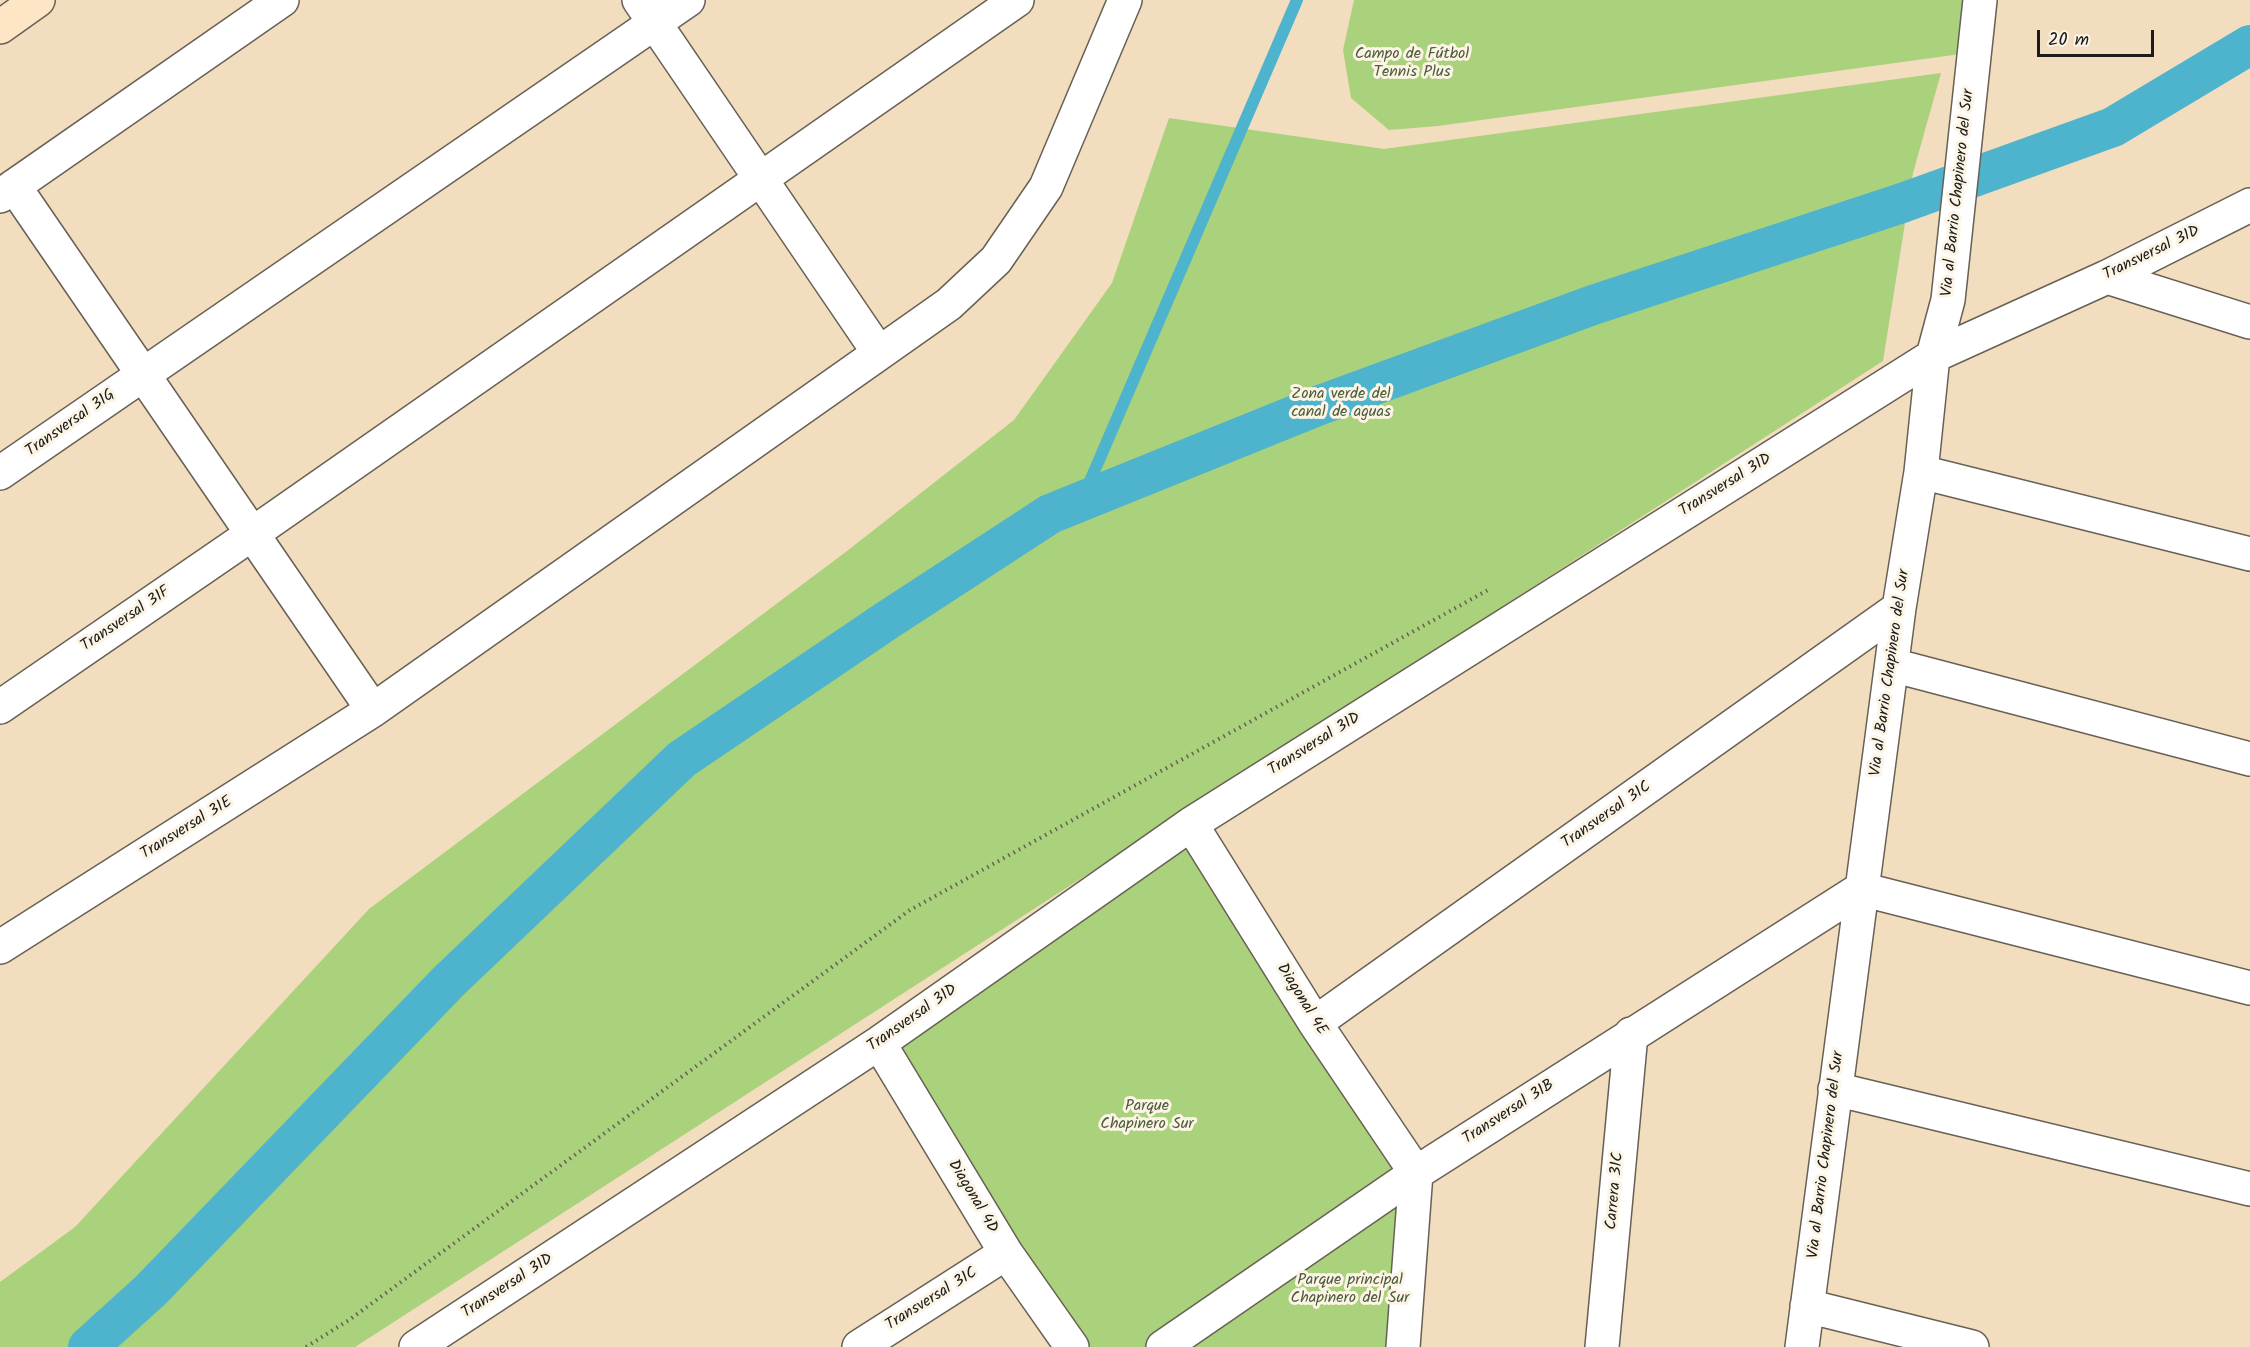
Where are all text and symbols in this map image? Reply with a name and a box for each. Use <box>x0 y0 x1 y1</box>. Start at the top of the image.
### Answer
scale bar <box>2040 18 2157 56</box>
text: 20 m <box>2048 26 2089 55</box>
park label: Campo de Fútbol Tennis Plus <box>1355 45 1469 83</box>
street label: Via al Barrio Chapinero del Sur <box>1939 88 1979 298</box>
street label: Transversal 31D <box>2101 222 2203 286</box>
park label: Zona verde del canal de aguas <box>1291 385 1391 423</box>
street label: Transversal 31G <box>23 386 119 462</box>
street label: Transversal 31D <box>1676 450 1776 522</box>
street label: Via al Barrio Chapinero del Sur <box>1867 568 1915 778</box>
street label: Transversal 31F <box>78 583 174 657</box>
street label: Transversal 31D <box>1265 709 1365 781</box>
street label: Transversal 31C <box>1559 778 1655 854</box>
street label: Transversal 31E <box>138 793 236 865</box>
street label: Diagonal 4E <box>1271 961 1331 1039</box>
street label: Transversal 31D <box>864 981 962 1057</box>
street label: Via al Barrio Chapinero del Sur <box>1805 1050 1849 1260</box>
street label: Transversal 31B <box>1460 1076 1558 1150</box>
park label: Parque Chapinero Sur <box>1100 1097 1194 1135</box>
street label: Carrera 31C <box>1603 1151 1629 1231</box>
street label: Diagonal 4D <box>943 1157 1001 1237</box>
street label: Transversal 31D <box>459 1250 557 1324</box>
street label: Transversal 31C <box>883 1264 981 1336</box>
park label: Parque principal Chapinero del Sur <box>1291 1271 1409 1309</box>

